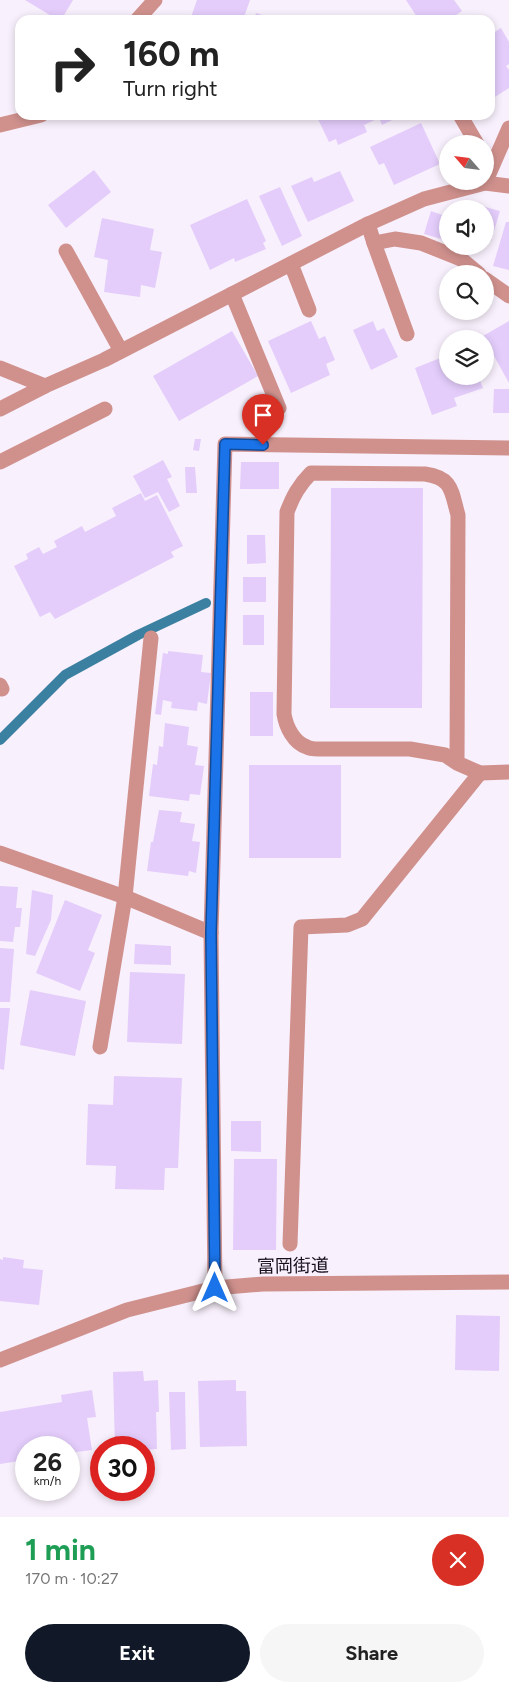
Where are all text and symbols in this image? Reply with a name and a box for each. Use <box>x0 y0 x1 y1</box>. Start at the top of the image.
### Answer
text: 160 m <box>123 33 220 75</box>
icon: right <box>40 35 105 100</box>
text: Turn right <box>123 75 218 102</box>
north arrow <box>439 135 494 190</box>
map controls <box>439 135 494 385</box>
button: sound <box>439 200 494 255</box>
button: search <box>439 265 494 320</box>
button: layers <box>439 330 494 385</box>
pin <box>242 394 284 445</box>
icon: arrive <box>249 401 277 429</box>
street label: 富岡街道 <box>257 1254 329 1278</box>
position arrow <box>188 1261 240 1313</box>
speed limit sign: 30 <box>90 1436 155 1501</box>
text: 26 <box>33 1447 62 1477</box>
text: km/h <box>34 1474 61 1488</box>
text: 1 min <box>25 1531 96 1568</box>
button: close <box>432 1534 484 1586</box>
text: 170 m · 10:27 <box>25 1569 118 1588</box>
button: Exit <box>25 1624 250 1682</box>
button: Share <box>260 1624 484 1682</box>

